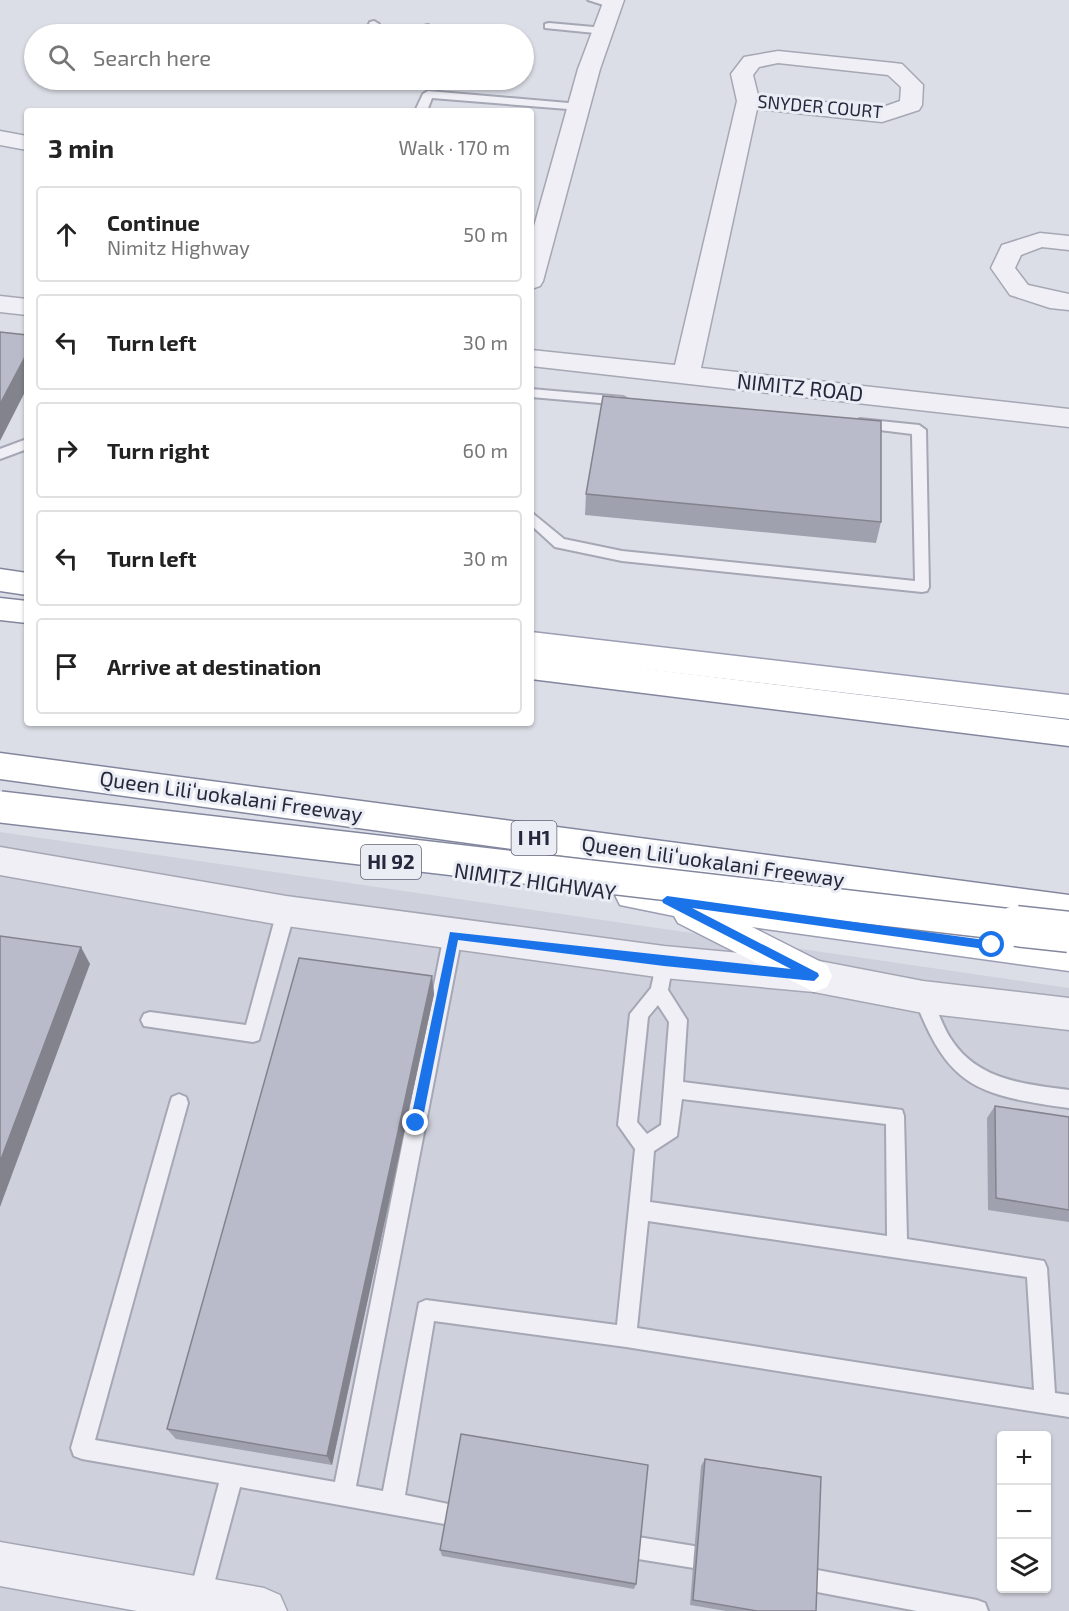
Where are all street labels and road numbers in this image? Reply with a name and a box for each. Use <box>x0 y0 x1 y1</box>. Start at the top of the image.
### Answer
street label: SNYDER COURT <box>757 90 884 122</box>
street label: NIMITZ ROAD <box>736 367 865 406</box>
street label: Queen Liliʻuokalani Freeway <box>98 765 364 827</box>
road number: I H1 <box>512 821 556 855</box>
street label: Queen Liliʻuokalani Freeway <box>580 830 846 892</box>
road number: HI 92 <box>361 845 421 879</box>
street label: NIMITZ HIGHWAY <box>453 857 618 904</box>

